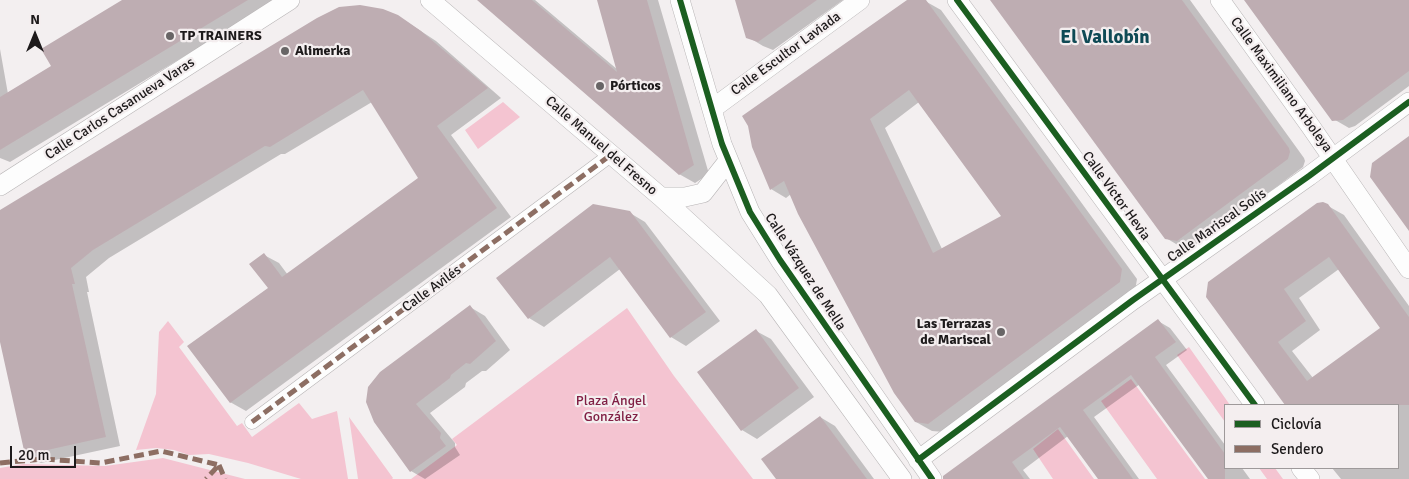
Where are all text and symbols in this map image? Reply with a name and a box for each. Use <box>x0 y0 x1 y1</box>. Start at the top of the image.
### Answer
street label: Calle Escultor Laviada <box>728 9 844 99</box>
north arrow <box>10 10 60 60</box>
text: N <box>30 11 40 28</box>
street label: Calle Maximiliano Arboleya <box>1226 14 1336 156</box>
district label: El Vallobín <box>1060 27 1150 49</box>
place label: TP TRAINERS <box>180 28 262 44</box>
marker: TP TRAINERS <box>164 30 176 42</box>
place label: Alimerka <box>295 43 351 59</box>
marker: Alimerka <box>279 45 291 57</box>
street label: Calle Carlos Casanueva Varas <box>42 54 198 164</box>
place label: Pórticos <box>610 78 661 94</box>
marker: Pórticos <box>594 80 606 92</box>
street label: Calle Manuel del Fresno <box>542 93 660 199</box>
street label: Calle Víctor Hevia <box>1078 148 1154 244</box>
street label: Calle Mariscal Solís <box>1164 186 1270 266</box>
street label: Calle Vázquez de Mella <box>761 210 849 334</box>
street label: Calle Avilés <box>399 262 465 316</box>
place label: Las Terrazas de Mariscal <box>917 316 991 348</box>
marker: Las Terrazas de Mariscal <box>995 326 1007 338</box>
park label: Plaza Ángel González <box>576 393 646 426</box>
legend <box>1224 404 1399 469</box>
text: Ciclovía <box>1271 415 1322 433</box>
scale bar <box>12 436 79 468</box>
text: Sendero <box>1271 440 1324 458</box>
text: 20 m <box>18 446 49 464</box>

